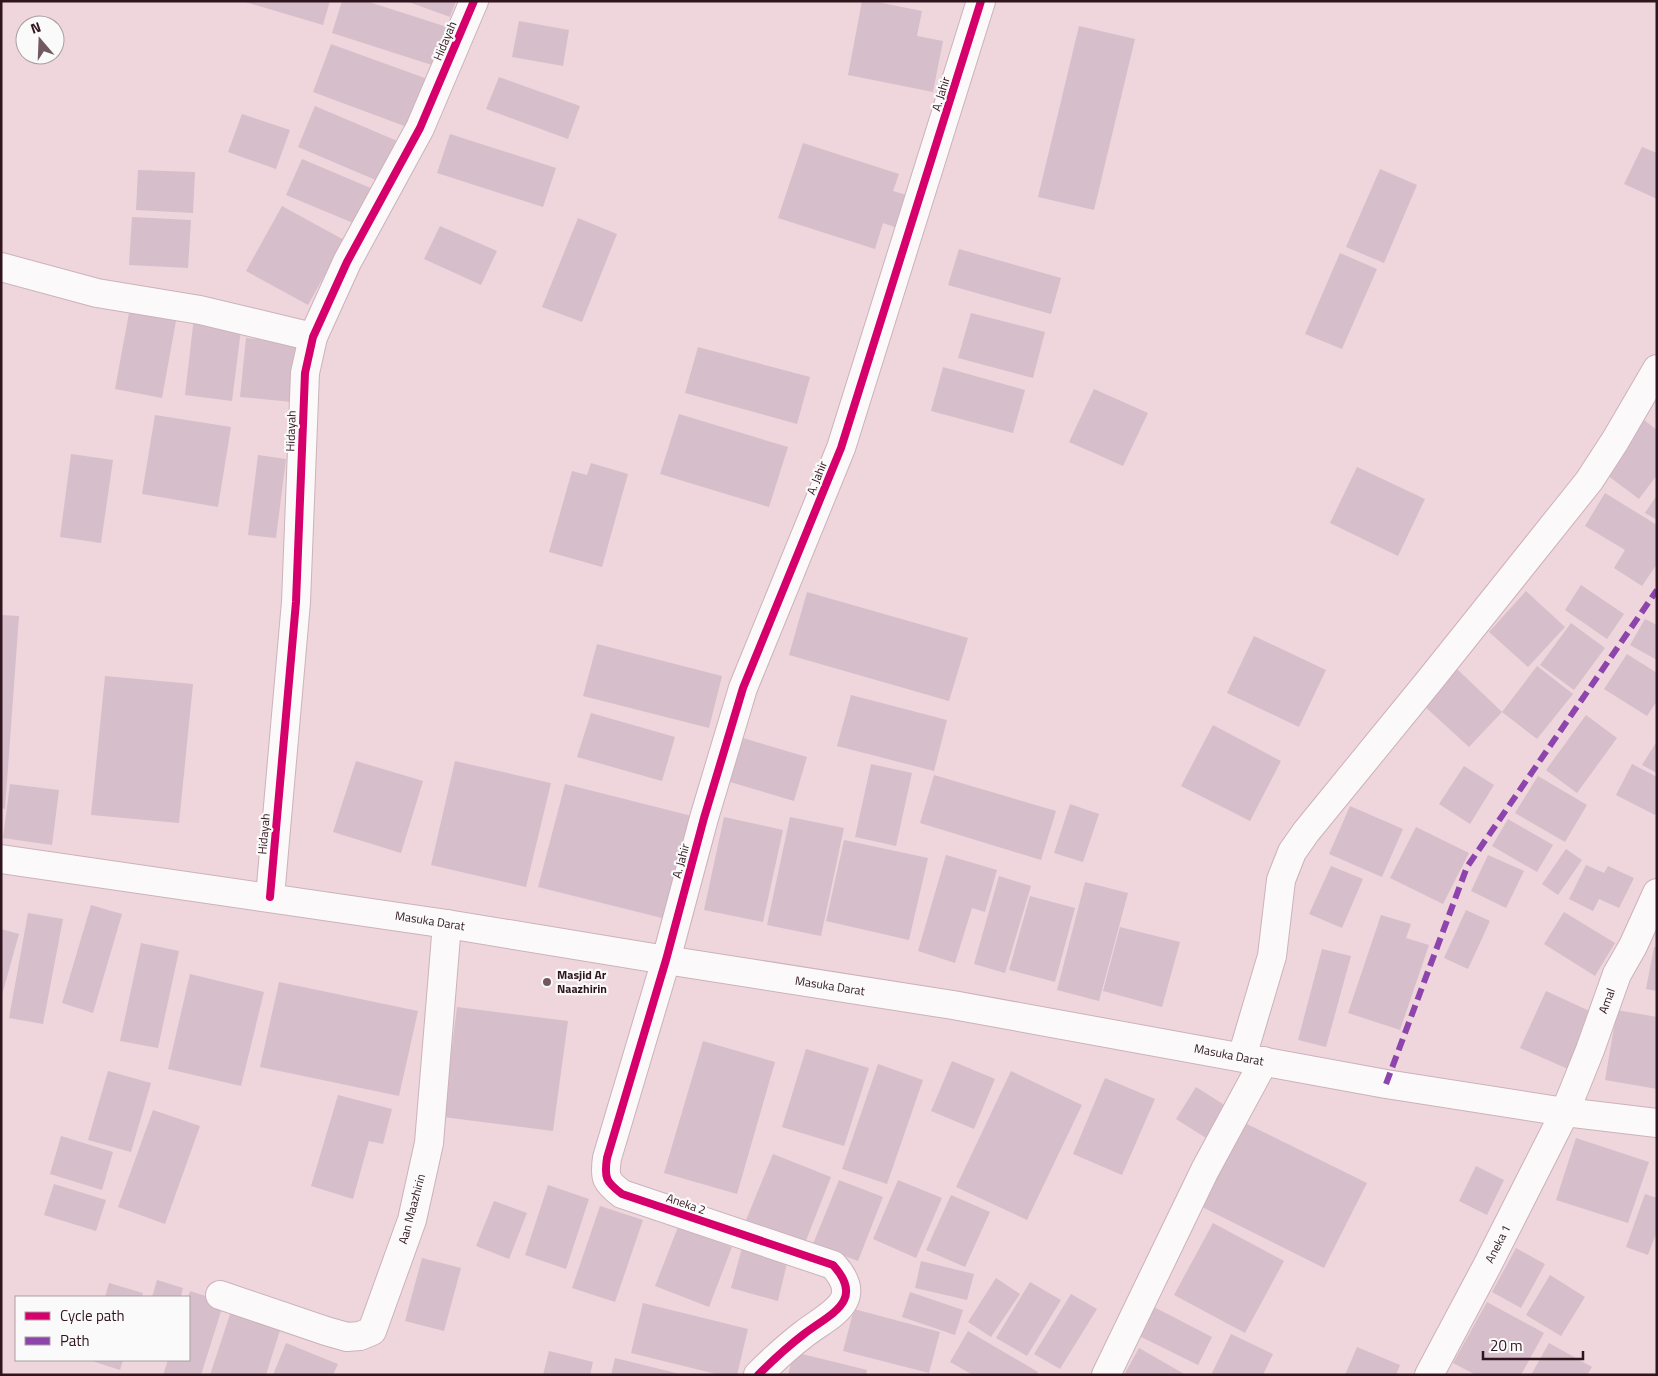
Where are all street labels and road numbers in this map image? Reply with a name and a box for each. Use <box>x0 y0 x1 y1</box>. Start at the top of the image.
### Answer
street label: Hidayah <box>428 18 461 63</box>
street label: A. Jahir <box>926 74 955 113</box>
street label: Hidayah <box>280 410 301 452</box>
street label: A. Jahir <box>801 458 832 498</box>
street label: Hidayah <box>252 813 275 855</box>
street label: A. Jahir <box>667 841 694 880</box>
street label: Masuka Darat <box>394 906 467 936</box>
street label: Masuka Darat <box>794 971 867 1001</box>
street label: Amal <box>1593 985 1620 1016</box>
street label: Masuka Darat <box>1193 1038 1266 1071</box>
street label: Aan Maazhirin <box>393 1172 430 1246</box>
street label: Aneka 2 <box>664 1188 709 1219</box>
street label: Aneka 1 <box>1480 1221 1515 1266</box>

